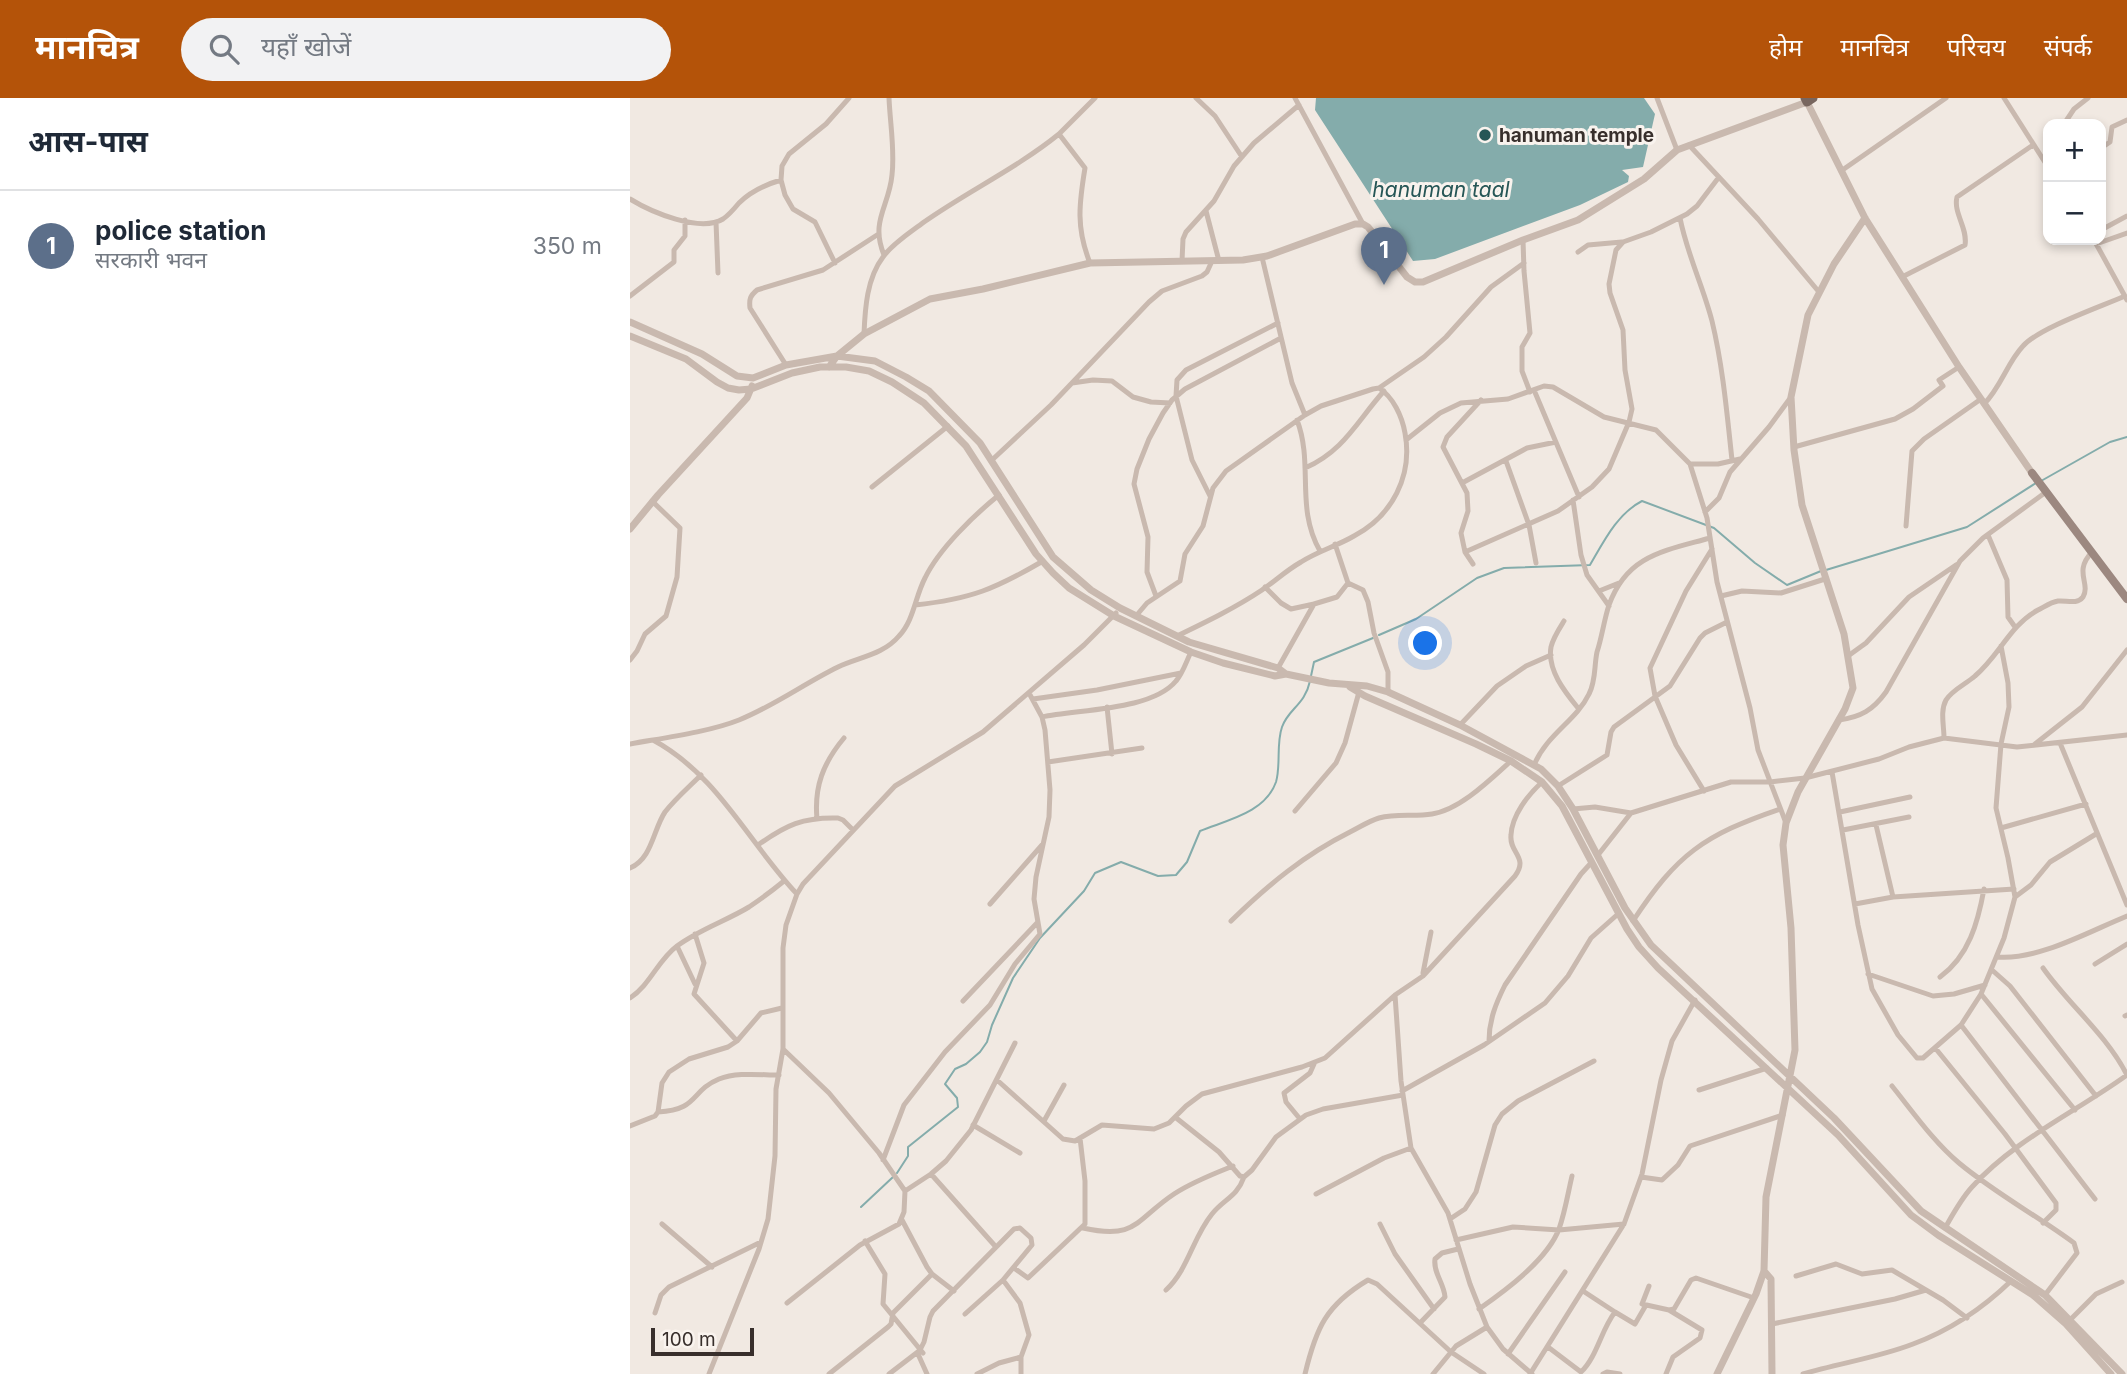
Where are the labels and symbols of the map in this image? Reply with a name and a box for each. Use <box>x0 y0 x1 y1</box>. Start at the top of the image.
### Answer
place label: hanuman temple <box>1499 124 1654 147</box>
marker: hanuman temple <box>1477 127 1493 143</box>
water label: hanuman taal <box>1372 177 1511 202</box>
pin: 1 <box>1361 227 1407 285</box>
your location <box>1408 626 1442 660</box>
scale bar <box>651 1325 754 1357</box>

